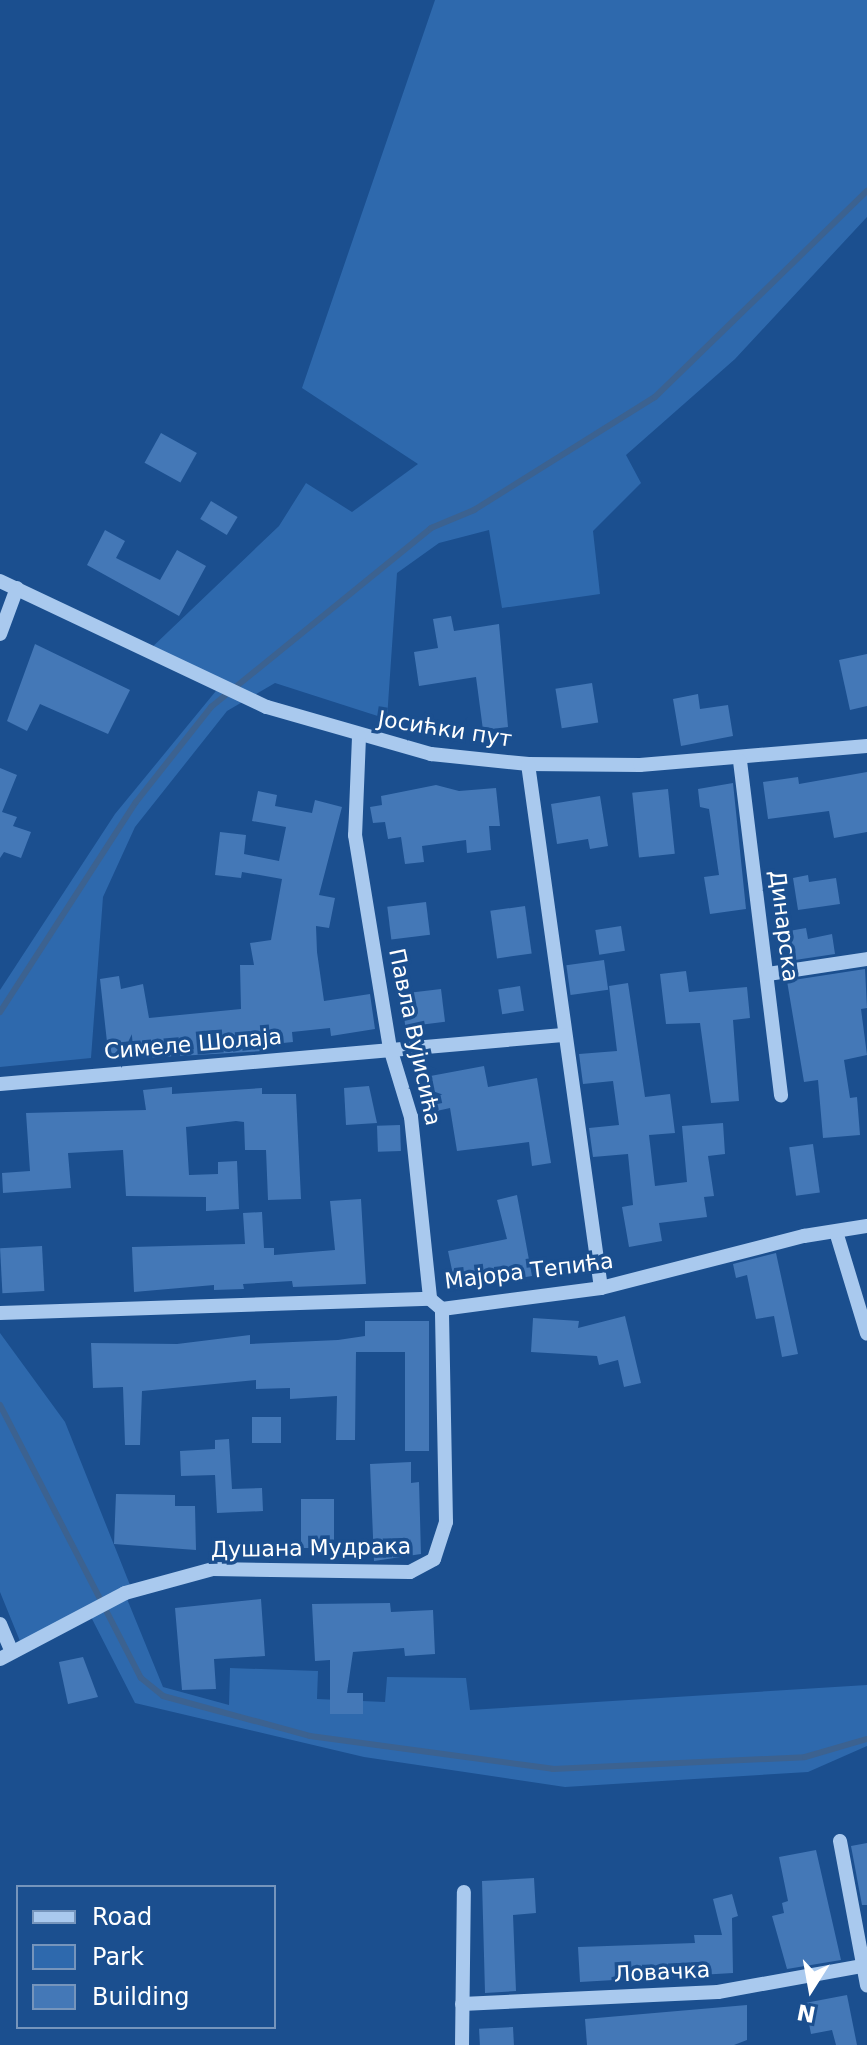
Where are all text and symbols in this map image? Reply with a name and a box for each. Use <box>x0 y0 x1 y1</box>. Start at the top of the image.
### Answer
street label: Јосићки пут <box>376 705 514 753</box>
street label: Динарска <box>764 869 804 983</box>
street label: Павла Вујисића <box>383 946 447 1128</box>
street label: Симеле Шолаја <box>103 1023 283 1065</box>
street label: Мајора Тепића <box>443 1248 615 1294</box>
street label: Душана Мудрака <box>211 1533 411 1563</box>
legend <box>16 1885 276 2029</box>
text: Road <box>92 1903 152 1931</box>
text: Park <box>92 1943 144 1971</box>
north arrow <box>771 1949 851 2029</box>
street label: Ловачка <box>613 1956 711 1988</box>
text: Building <box>92 1983 189 2011</box>
text: N <box>795 1999 818 2027</box>

